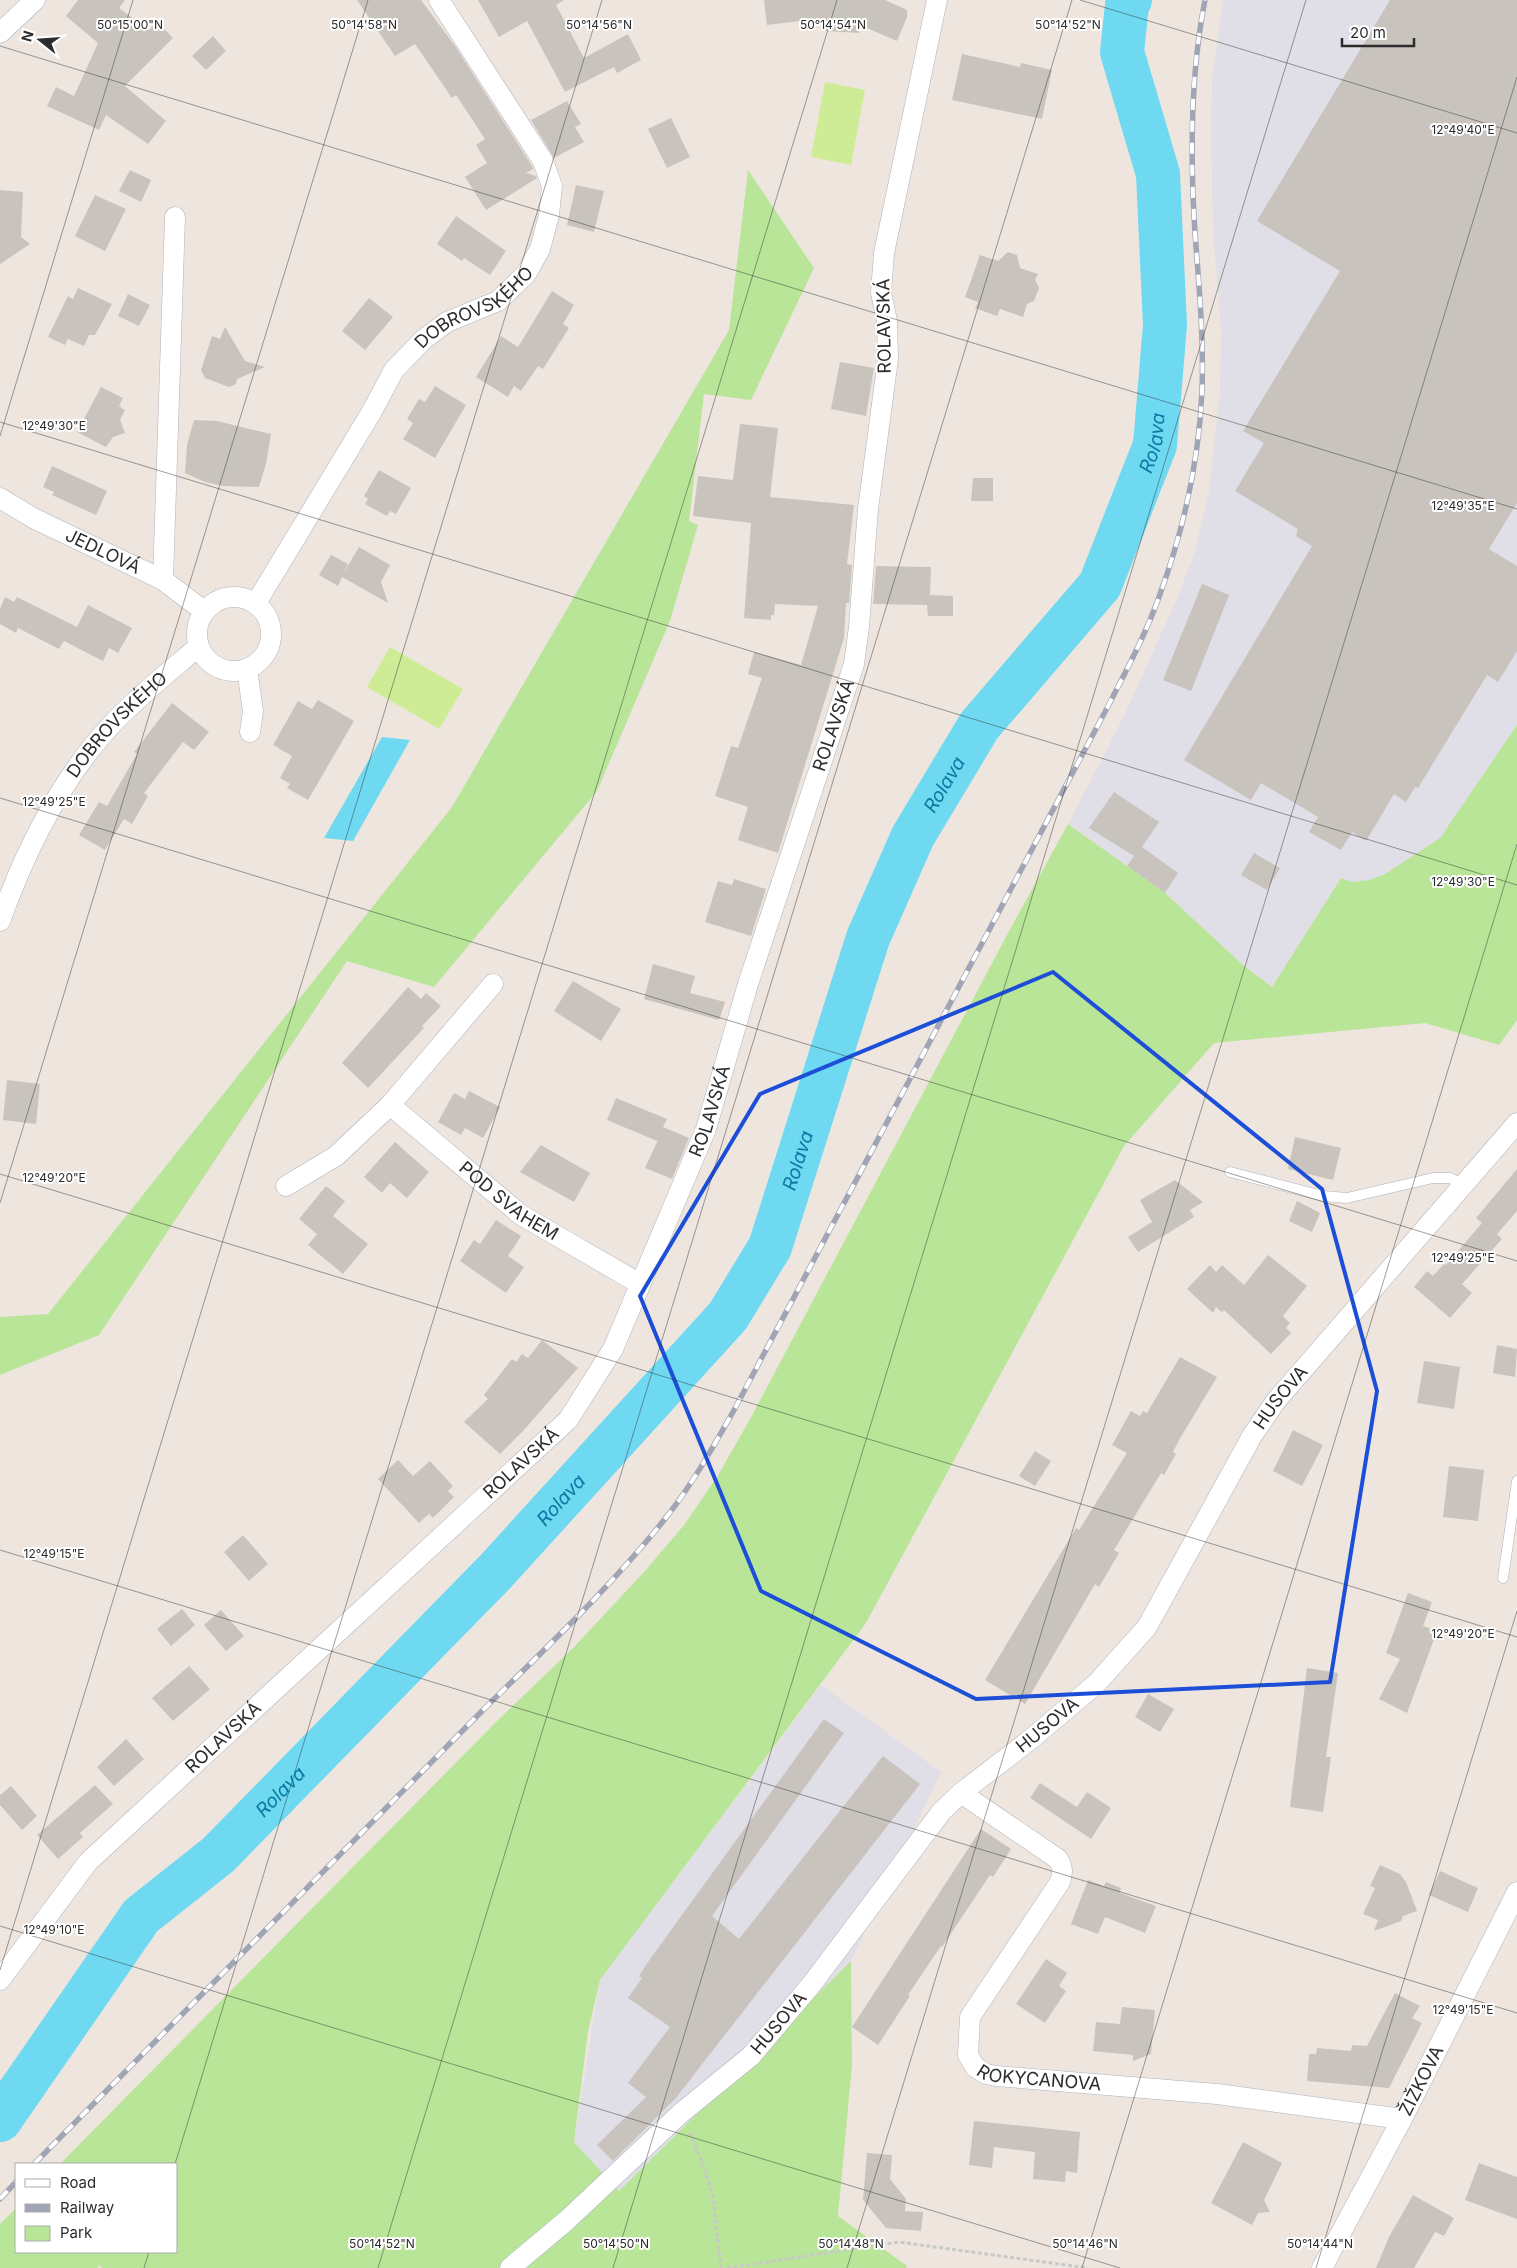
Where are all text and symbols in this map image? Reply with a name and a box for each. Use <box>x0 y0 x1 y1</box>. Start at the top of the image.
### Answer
north arrow <box>15 15 65 65</box>
scale bar <box>1342 15 1414 47</box>
text: 50°15'00"N <box>97 17 163 32</box>
text: 50°14'58"N <box>331 17 397 32</box>
text: 50°14'56"N <box>566 17 632 32</box>
text: 50°14'54"N <box>800 17 866 32</box>
text: 50°14'52"N <box>1035 17 1101 32</box>
text: 20 m <box>1350 23 1386 42</box>
text: N <box>17 28 37 44</box>
text: 12°49'40"E <box>1431 122 1495 137</box>
street label: DOBROVSKÉHO <box>410 262 537 352</box>
street label: ROLAVSKÁ <box>871 278 895 374</box>
water label: Rolava <box>1134 412 1170 476</box>
text: 12°49'30"E <box>22 418 86 433</box>
text: 12°49'35"E <box>1431 498 1495 513</box>
street label: JEDLOVÁ <box>62 524 144 578</box>
street label: DOBROVSKÉHO <box>62 667 171 781</box>
street label: ROLAVSKÁ <box>808 676 858 774</box>
water label: Rolava <box>919 752 970 817</box>
text: 12°49'25"E <box>22 794 86 809</box>
text: 12°49'30"E <box>1431 874 1495 889</box>
street label: ROLAVSKÁ <box>684 1062 734 1160</box>
water label: Rolava <box>778 1128 818 1193</box>
street label: POD SVAHEM <box>455 1157 562 1244</box>
text: 12°49'20"E <box>22 1170 86 1185</box>
text: 12°49'25"E <box>1431 1250 1495 1265</box>
street label: HUSOVA <box>1249 1361 1312 1433</box>
street label: ROLAVSKÁ <box>479 1422 563 1503</box>
water label: Rolava <box>532 1469 591 1530</box>
text: 12°49'15"E <box>24 1546 84 1561</box>
text: 12°49'20"E <box>1431 1626 1495 1641</box>
street label: HUSOVA <box>1012 1692 1083 1757</box>
street label: ROLAVSKÁ <box>181 1696 265 1777</box>
water label: Rolava <box>251 1762 310 1822</box>
text: 12°49'10"E <box>23 1922 85 1937</box>
street label: HUSOVA <box>746 1987 811 2058</box>
text: 12°49'15"E <box>1433 2002 1493 2017</box>
street label: ŽIŽKOVA <box>1394 2042 1447 2119</box>
street label: ROKYCANOVA <box>973 2060 1102 2095</box>
legend <box>15 2163 178 2253</box>
text: Road <box>60 2173 96 2192</box>
text: Railway <box>60 2198 115 2217</box>
text: Park <box>60 2223 93 2242</box>
text: 50°14'52"N <box>349 2236 415 2251</box>
text: 50°14'50"N <box>583 2236 649 2251</box>
text: 50°14'48"N <box>818 2236 884 2251</box>
text: 50°14'46"N <box>1052 2236 1118 2251</box>
text: 50°14'44"N <box>1287 2236 1353 2251</box>

